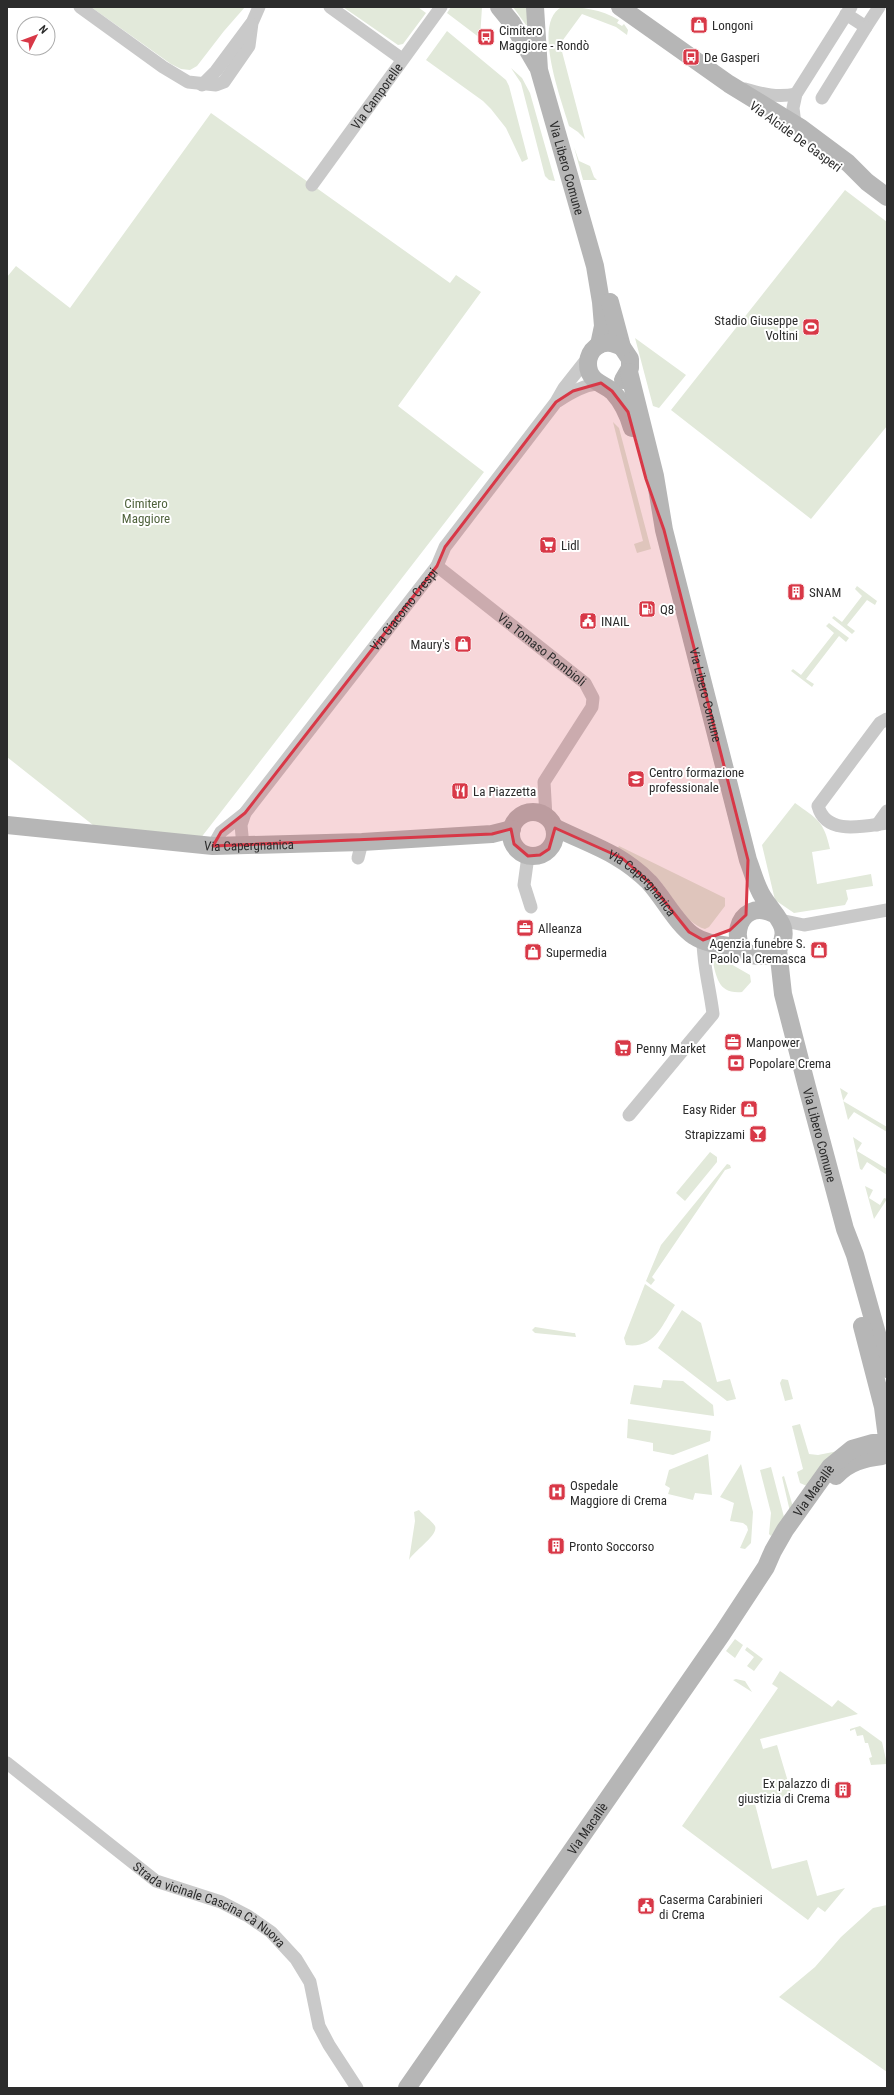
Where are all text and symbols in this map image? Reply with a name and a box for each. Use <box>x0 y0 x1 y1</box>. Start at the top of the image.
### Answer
shop icon: Longoni <box>689 15 709 35</box>
north arrow <box>16 16 56 56</box>
place label: Longoni <box>712 18 753 33</box>
text: N <box>36 23 50 37</box>
place label: Cimitero Maggiore - Rondò <box>499 23 589 53</box>
bus stop icon: Cimitero Maggiore - Rondò <box>476 27 496 47</box>
bus stop icon: De Gasperi <box>681 47 701 67</box>
place label: De Gasperi <box>704 50 760 65</box>
street label: Via Camporelle <box>348 60 406 132</box>
street label: Via Alcide De Gasperi <box>747 98 845 175</box>
street label: Via Libero Comune <box>546 119 587 217</box>
place label: Stadio Giuseppe Voltini <box>714 313 798 343</box>
sports icon: Stadio Giuseppe Voltini <box>801 317 821 337</box>
park label: Cimitero Maggiore <box>122 496 170 526</box>
supermarket icon: Lidl <box>538 535 558 555</box>
place label: Lidl <box>561 538 580 553</box>
street label: Via Giacomo Crespi <box>367 565 441 654</box>
building icon: SNAM <box>786 582 806 602</box>
place label: SNAM <box>809 585 841 600</box>
fuel station icon: Q8 <box>637 599 657 619</box>
place label: Q8 <box>660 602 674 617</box>
street label: Via Tomaso Pombioli <box>494 610 589 689</box>
public building icon: INAIL <box>578 611 598 631</box>
place label: INAIL <box>601 614 629 629</box>
shop icon: Maury's <box>453 634 473 654</box>
place label: Maury's <box>410 637 450 652</box>
street label: Via Libero Comune <box>686 646 725 744</box>
place label: Centro formazione professionale <box>649 765 744 795</box>
school or university icon: Centro formazione professionale <box>626 769 646 789</box>
restaurant icon: La Piazzetta <box>450 781 470 801</box>
place label: La Piazzetta <box>473 784 536 799</box>
street label: Via Capergnanica <box>203 837 294 854</box>
street label: Via Capergnanica <box>605 847 679 919</box>
office icon: Alleanza <box>515 918 535 938</box>
place label: Alleanza <box>538 921 582 936</box>
place label: Agenzia funebre S. Paolo la Cremasca <box>710 936 806 966</box>
shop icon: Agenzia funebre S. Paolo la Cremasca <box>809 940 829 960</box>
shop icon: Supermedia <box>523 942 543 962</box>
place label: Supermedia <box>546 945 607 960</box>
office icon: Manpower <box>723 1032 743 1052</box>
place label: Manpower <box>746 1035 800 1050</box>
supermarket icon: Penny Market <box>613 1038 633 1058</box>
place label: Penny Market <box>636 1041 706 1056</box>
bank icon: Popolare Crema <box>726 1053 746 1073</box>
place label: Popolare Crema <box>749 1056 831 1071</box>
street label: Via Libero Comune <box>800 1086 839 1184</box>
shop icon: Easy Rider <box>739 1099 759 1119</box>
place label: Easy Rider <box>683 1102 736 1117</box>
bar icon: Strapizzami <box>748 1124 768 1144</box>
place label: Strapizzami <box>685 1127 745 1142</box>
street label: Via Macallè <box>790 1462 837 1519</box>
place label: Ospedale Maggiore di Crema <box>570 1478 667 1508</box>
hospital icon: Ospedale Maggiore di Crema <box>547 1482 567 1502</box>
building icon: Pronto Soccorso <box>546 1536 566 1556</box>
place label: Pronto Soccorso <box>569 1539 654 1554</box>
place label: Ex palazzo di giustizia di Crema <box>738 1776 830 1806</box>
building icon: Ex palazzo di giustizia di Crema <box>833 1780 853 1800</box>
street label: Via Macallè <box>564 1800 611 1858</box>
street label: Strada vicinale Cascina Cà Nuova <box>130 1859 288 1951</box>
place label: Caserma Carabinieri di Crema <box>659 1892 763 1922</box>
public building icon: Caserma Carabinieri di Crema <box>636 1896 656 1916</box>

